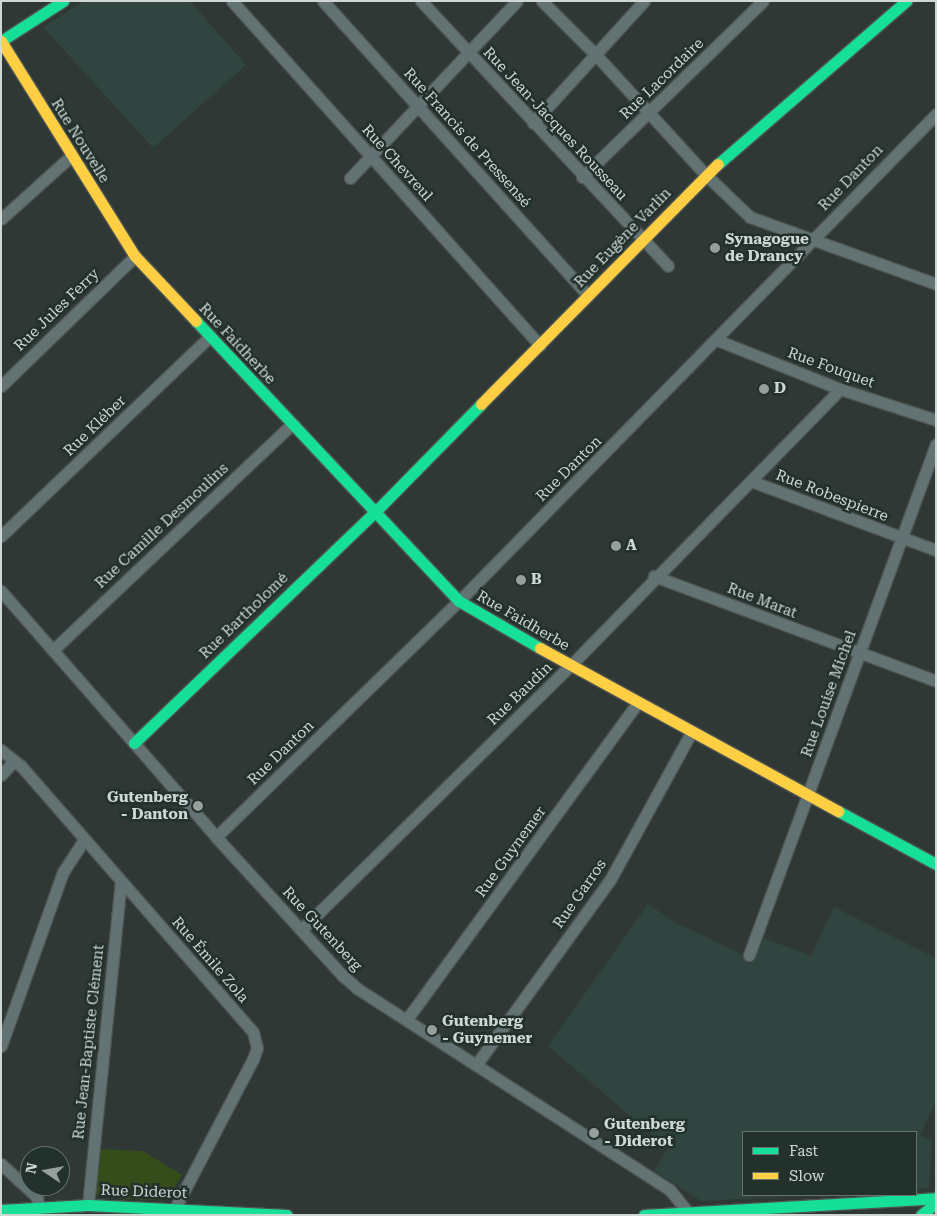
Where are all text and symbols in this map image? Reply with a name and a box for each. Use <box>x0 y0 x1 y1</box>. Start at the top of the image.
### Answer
street label: Rue Lacordaire <box>616 35 708 123</box>
street label: Rue Jean-Jacques Rousseau <box>479 44 631 204</box>
street label: Rue Francis de Pressensé <box>400 65 534 211</box>
street label: Rue Nouvelle <box>47 96 113 186</box>
street label: Rue Chevreul <box>358 121 436 205</box>
street label: Rue Danton <box>815 141 887 215</box>
street label: Rue Eugène Varlin <box>571 184 675 292</box>
place label: Synagogue de Drancy <box>725 230 809 265</box>
marker: Synagogue de Drancy <box>709 242 721 254</box>
street label: Rue Jules Ferry <box>11 265 103 355</box>
street label: Rue Faidherbe <box>195 300 279 388</box>
street label: Rue Fouquet <box>785 344 877 392</box>
place label: D <box>774 380 786 398</box>
marker: D <box>758 383 770 395</box>
street label: Rue Kléber <box>60 392 130 460</box>
street label: Rue Danton <box>532 432 606 506</box>
street label: Rue Camille Desmoulins <box>92 460 232 592</box>
street label: Rue Robespierre <box>773 466 891 526</box>
place label: A <box>626 537 637 555</box>
marker: A <box>610 540 622 552</box>
street label: Rue Bartholomé <box>196 569 292 663</box>
place label: B <box>531 571 542 589</box>
marker: B <box>515 574 527 586</box>
street label: Rue Marat <box>725 579 799 623</box>
street label: Rue Faidherbe <box>473 587 573 655</box>
street label: Rue Louise Michel <box>798 628 860 760</box>
street label: Rue Baudin <box>484 659 556 729</box>
street label: Rue Danton <box>244 717 318 789</box>
place label: Gutenberg - Danton <box>107 788 188 823</box>
marker: Gutenberg - Danton <box>192 800 204 812</box>
street label: Rue Guynemer <box>472 803 550 901</box>
street label: Rue Garros <box>550 856 610 932</box>
street label: Rue Gutenberg <box>278 883 366 975</box>
street label: Rue Émile Zola <box>168 913 252 1007</box>
street label: Rue Jean-Baptiste Clément <box>70 944 108 1140</box>
place label: Gutenberg - Guynemer <box>442 1012 532 1047</box>
marker: Gutenberg - Guynemer <box>426 1024 438 1036</box>
place label: Gutenberg - Diderot <box>604 1115 685 1150</box>
marker: Gutenberg - Diderot <box>588 1127 600 1139</box>
legend <box>742 1131 917 1196</box>
text: Fast <box>789 1142 818 1160</box>
north arrow <box>20 1146 70 1196</box>
text: N <box>22 1161 40 1175</box>
text: Slow <box>789 1167 824 1185</box>
street label: Rue Diderot <box>100 1181 188 1203</box>

